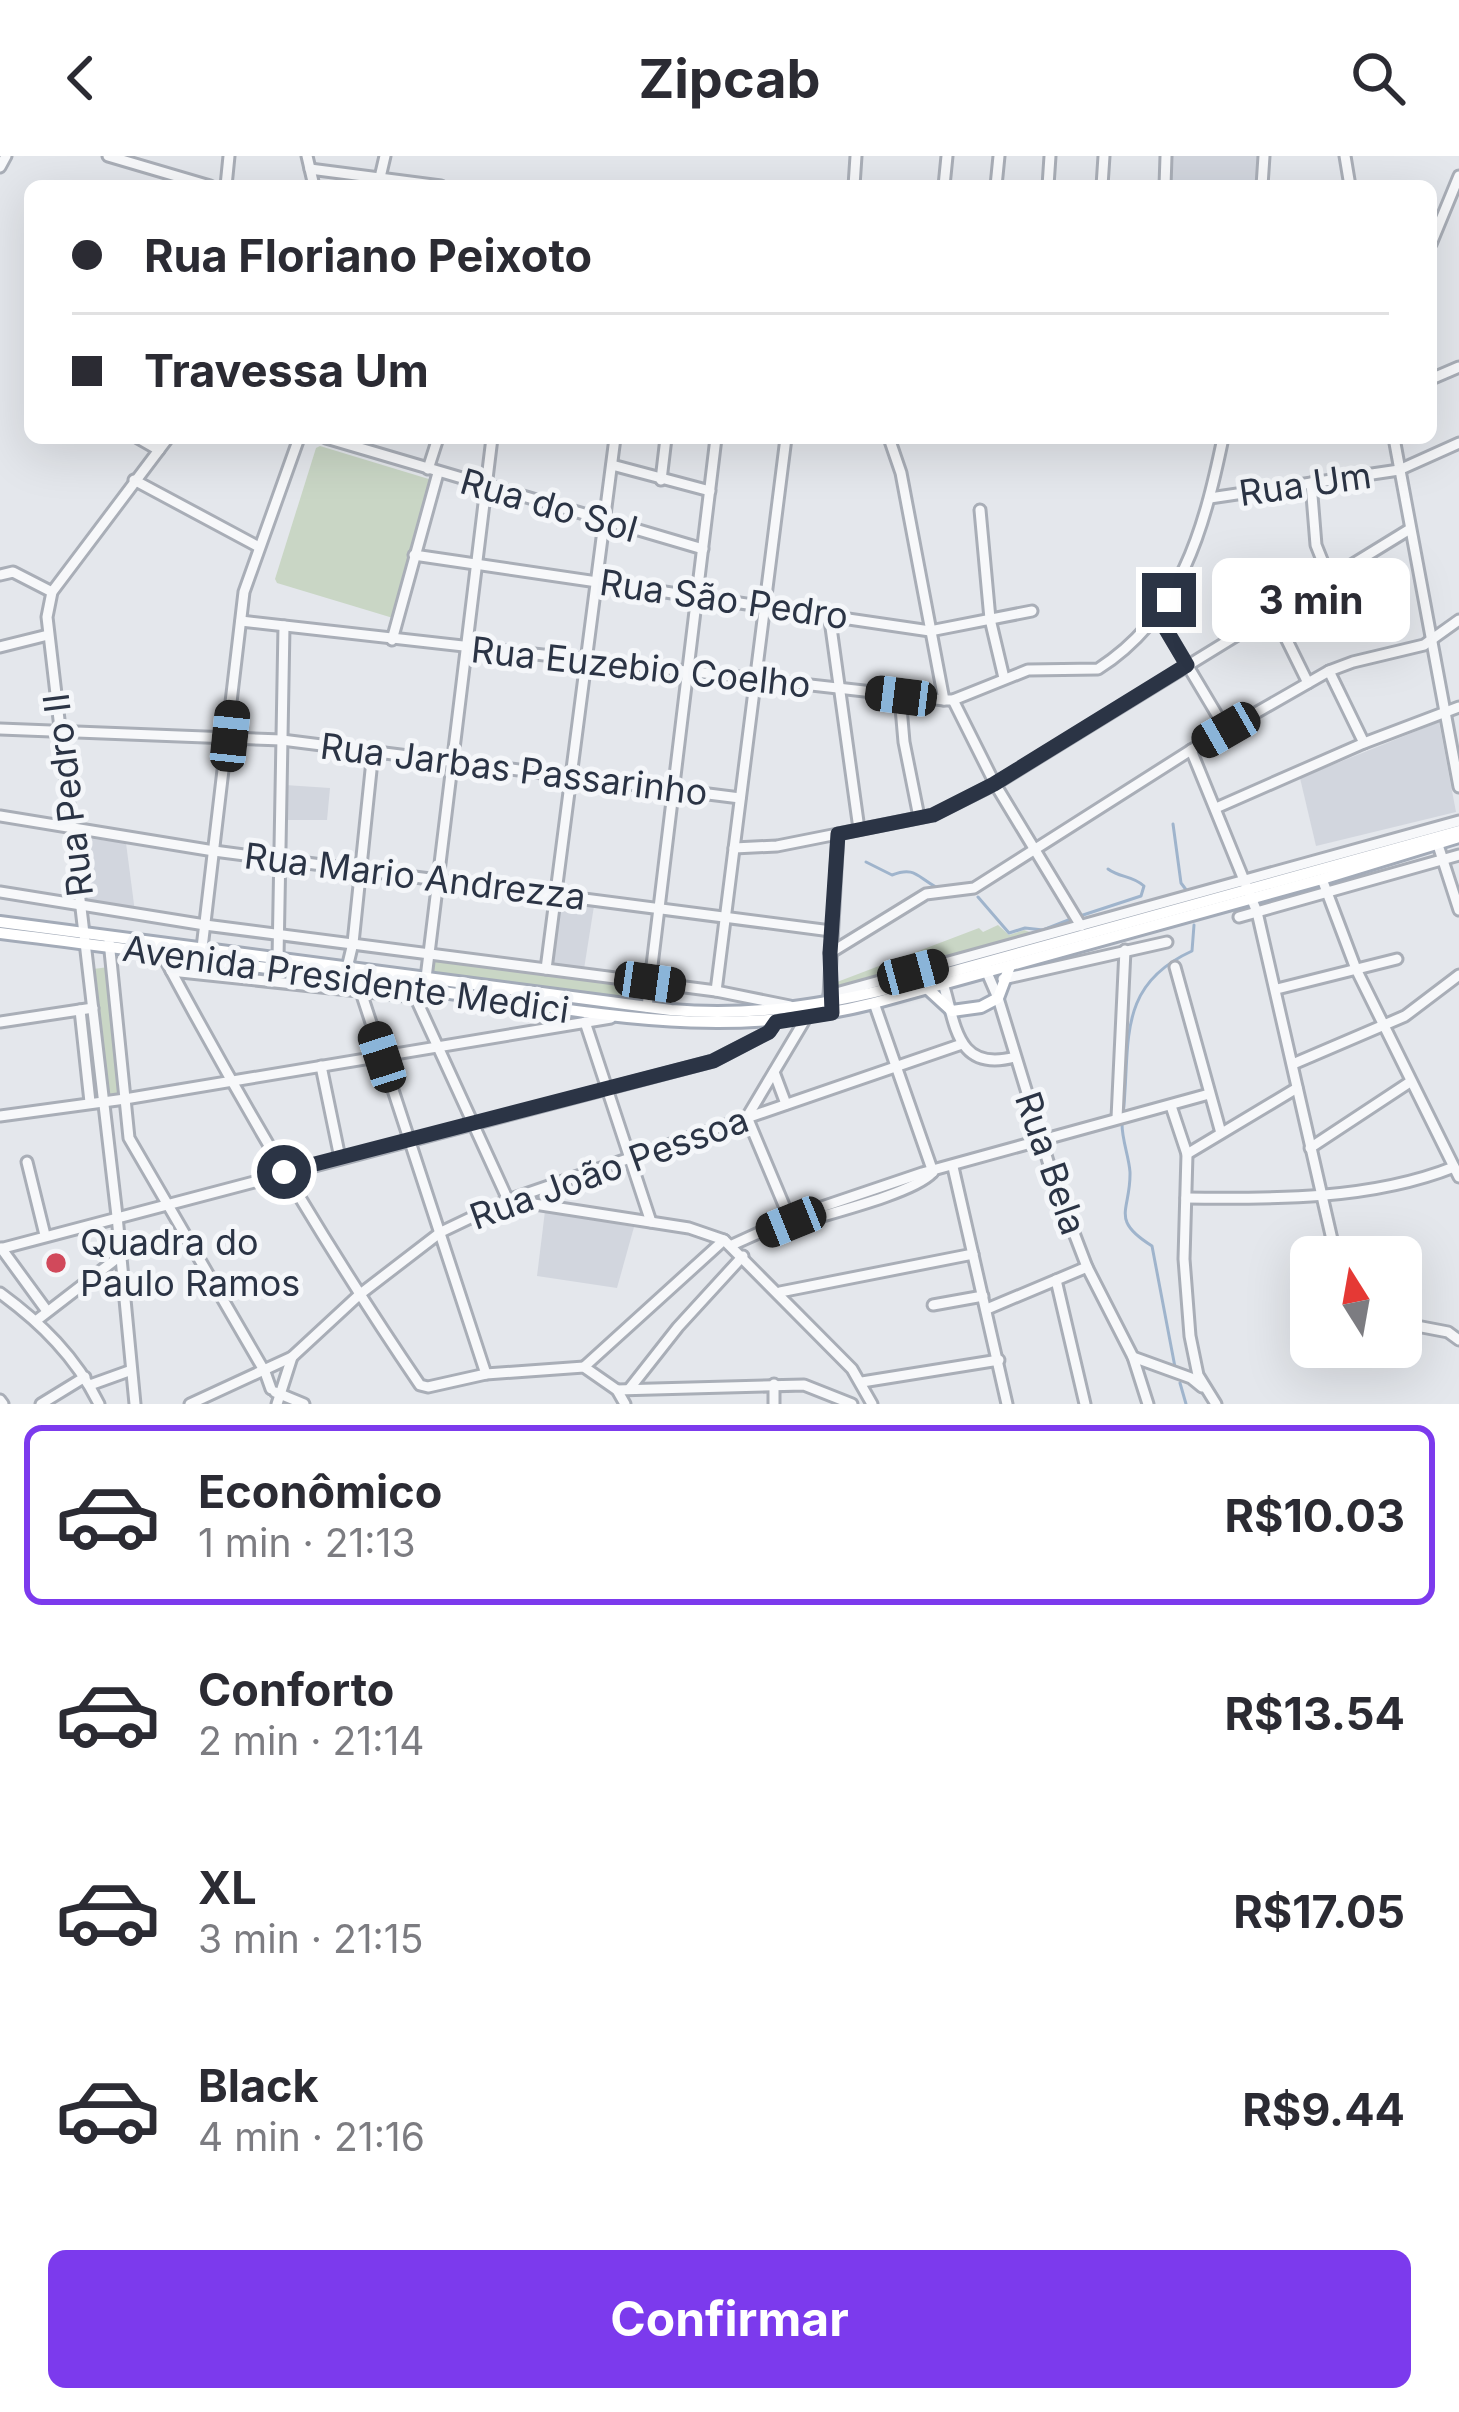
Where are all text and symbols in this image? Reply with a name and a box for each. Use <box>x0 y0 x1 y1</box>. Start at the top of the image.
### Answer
icon: back <box>48 45 114 111</box>
icon: search <box>1345 45 1411 111</box>
text: Zipcab <box>638 46 821 111</box>
text: Rua Floriano Peixoto <box>144 228 592 283</box>
text: Travessa Um <box>144 343 429 398</box>
street label: Rua Um <box>1236 453 1374 515</box>
street label: Rua do Sol <box>455 459 643 551</box>
callout: 3 min <box>1211 558 1409 642</box>
street label: Rua São Pedro <box>597 560 851 638</box>
route end <box>1142 573 1196 627</box>
text: 3 min <box>1259 576 1363 623</box>
street label: Rua Euzebio Coelho <box>469 627 813 707</box>
car <box>863 674 939 718</box>
street label: Rua Pedro II <box>34 691 102 899</box>
car <box>1186 696 1266 764</box>
car <box>208 698 252 774</box>
street label: Rua Jarbas Passarinho <box>318 723 710 815</box>
street label: Rua Mario Andrezza <box>242 833 588 919</box>
street label: Avenida Presidente Medici <box>120 926 572 1032</box>
car <box>874 945 952 999</box>
car <box>612 959 688 1005</box>
car <box>354 1017 410 1097</box>
street label: Rua Bela <box>1006 1086 1096 1240</box>
street label: Rua João Pessoa <box>464 1097 754 1239</box>
route start <box>257 1145 311 1199</box>
car <box>751 1192 831 1252</box>
place label: Quadra do Paulo Ramos <box>80 1220 300 1305</box>
north arrow <box>1290 1236 1422 1368</box>
map controls <box>1290 1236 1422 1368</box>
marker: Quadra do Paulo Ramos <box>43 1250 69 1276</box>
icon: car <box>54 1461 162 1569</box>
text: Econômico <box>198 1464 442 1519</box>
text: R$10.03 <box>1224 1488 1405 1543</box>
text: 1 min · 21:13 <box>198 1519 416 1566</box>
icon: car <box>54 1659 162 1767</box>
text: Conforto <box>198 1662 394 1717</box>
text: R$13.54 <box>1225 1686 1405 1741</box>
text: 2 min · 21:14 <box>198 1717 425 1764</box>
icon: car <box>54 1857 162 1965</box>
text: XL <box>198 1860 257 1915</box>
text: R$17.05 <box>1233 1884 1405 1939</box>
text: 3 min · 21:15 <box>198 1915 423 1962</box>
icon: car <box>54 2055 162 2163</box>
text: Black <box>198 2058 319 2113</box>
text: R$9.44 <box>1242 2082 1405 2137</box>
text: 4 min · 21:16 <box>198 2113 425 2160</box>
button: Confirmar <box>48 2250 1411 2388</box>

